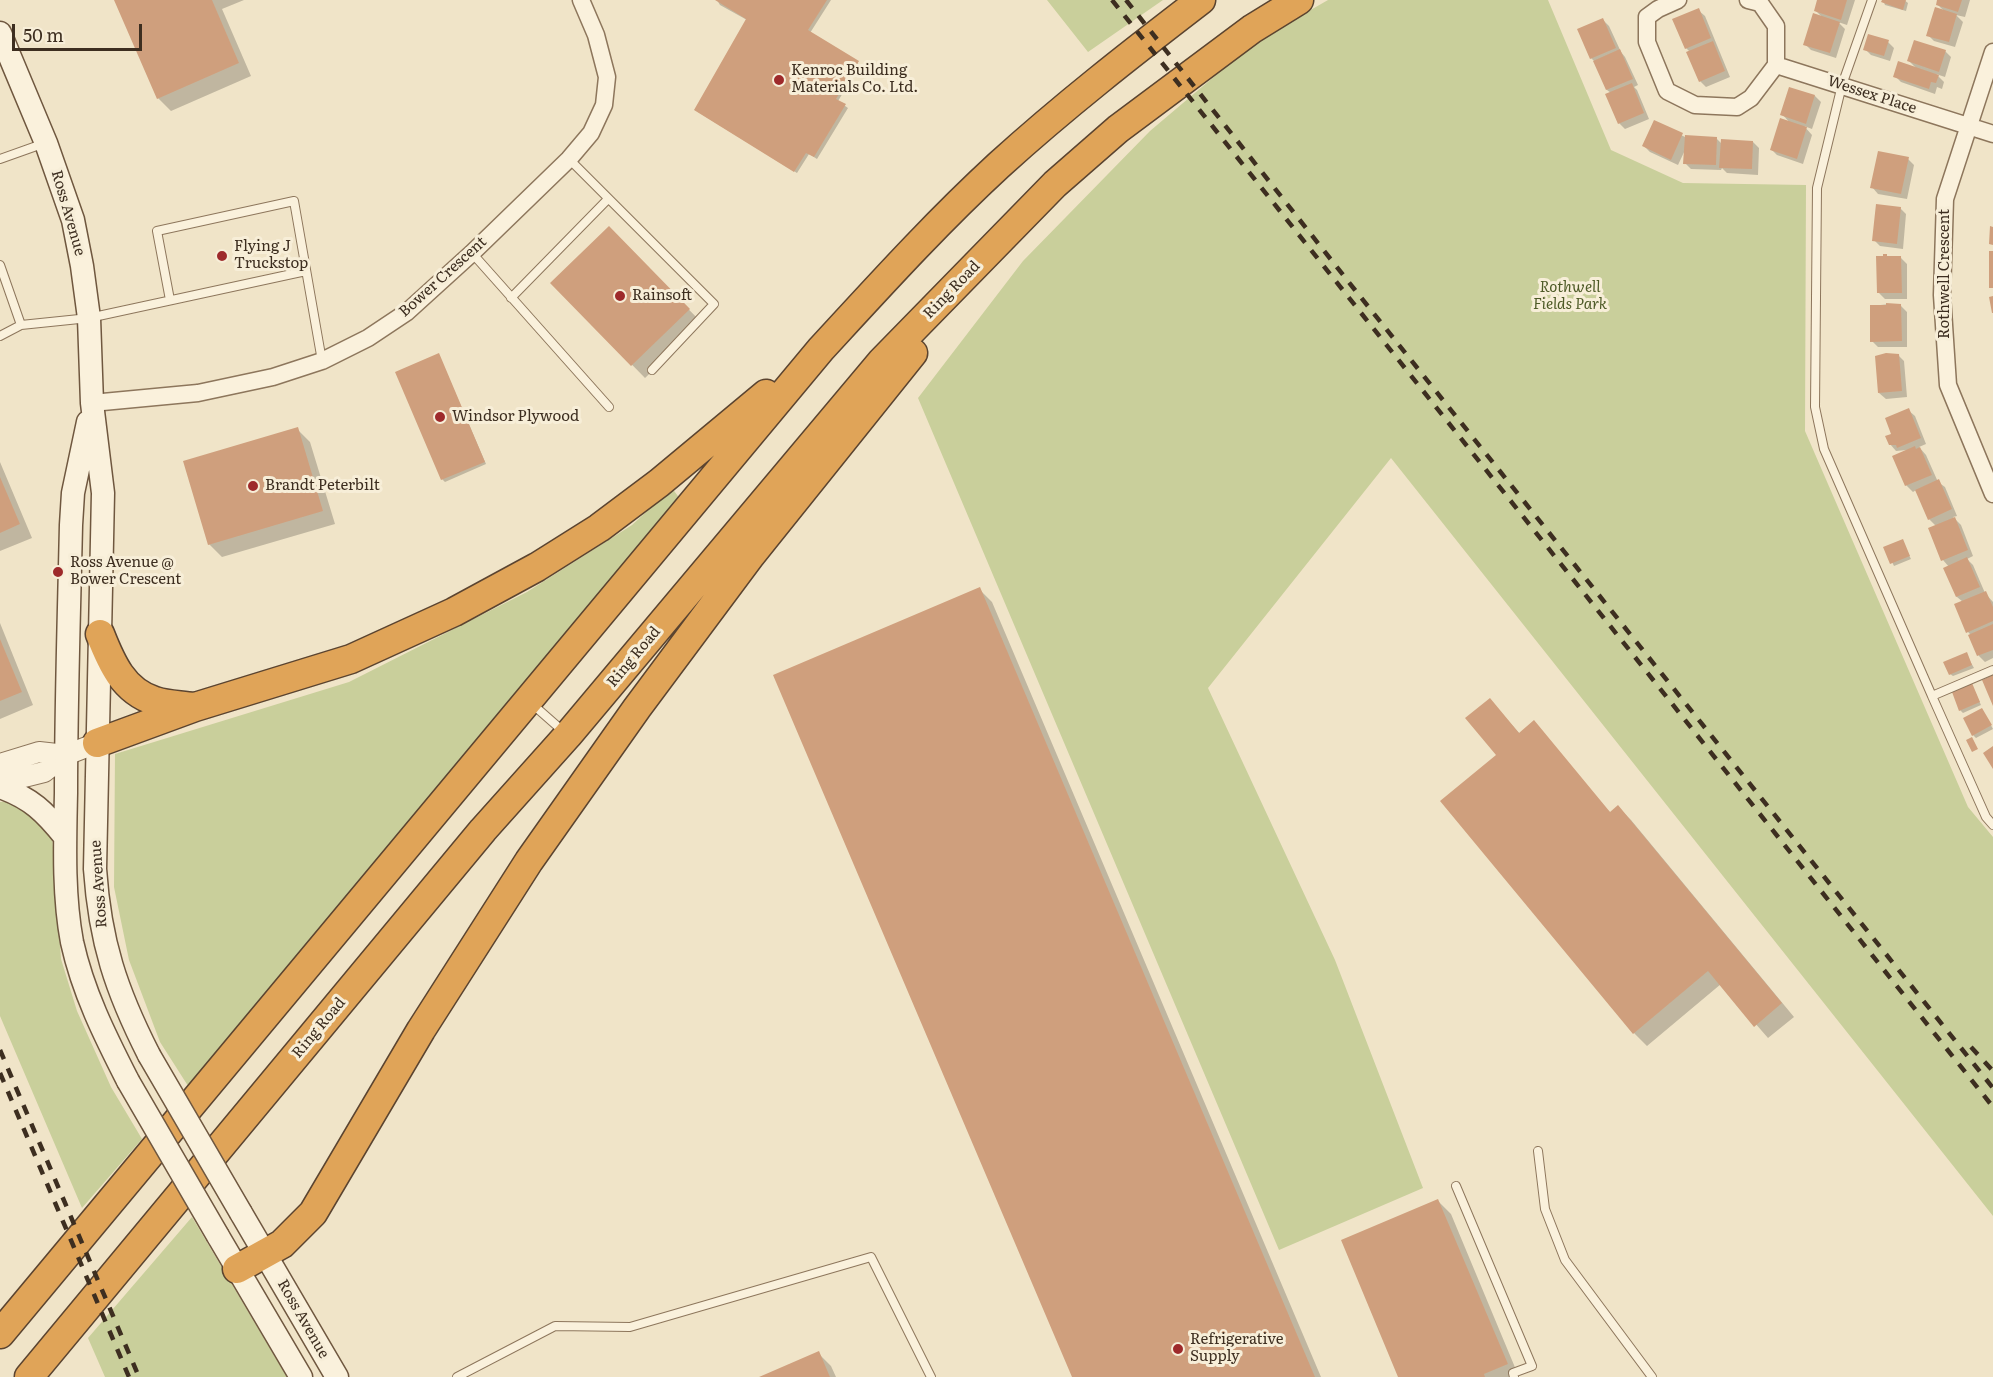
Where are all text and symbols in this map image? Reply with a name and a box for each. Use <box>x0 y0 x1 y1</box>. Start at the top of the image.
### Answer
scale bar <box>15 12 146 50</box>
text: 50 m <box>23 21 64 48</box>
place label: Kenroc Building Materials Co. Ltd. <box>791 62 918 97</box>
street label: Wessex Place <box>1825 72 1919 118</box>
marker: Kenroc Building Materials Co. Ltd. <box>772 73 786 87</box>
street label: Ross Avenue <box>47 168 89 258</box>
street label: Rothwell Crescent <box>1936 209 1954 339</box>
street label: Bower Crescent <box>396 233 490 321</box>
place label: Flying J Truckstop <box>234 238 308 273</box>
marker: Flying J Truckstop <box>215 249 229 263</box>
street label: Ring Road <box>920 257 984 323</box>
park label: Rothwell Fields Park <box>1533 279 1607 314</box>
place label: Rainsoft <box>632 287 692 305</box>
marker: Rainsoft <box>613 289 627 303</box>
place label: Windsor Plywood <box>452 408 579 426</box>
marker: Windsor Plywood <box>433 410 447 424</box>
place label: Brandt Peterbilt <box>265 477 380 495</box>
marker: Brandt Peterbilt <box>246 479 260 493</box>
place label: Ross Avenue @ Bower Crescent <box>70 554 181 589</box>
marker: Ross Avenue @ Bower Crescent <box>51 565 65 579</box>
street label: Ring Road <box>603 623 665 691</box>
street label: Ross Avenue <box>87 839 111 929</box>
street label: Ring Road <box>288 994 350 1062</box>
street label: Ross Avenue <box>273 1276 333 1362</box>
place label: Refrigerative Supply <box>1190 1331 1283 1366</box>
marker: Refrigerative Supply <box>1171 1342 1185 1356</box>

